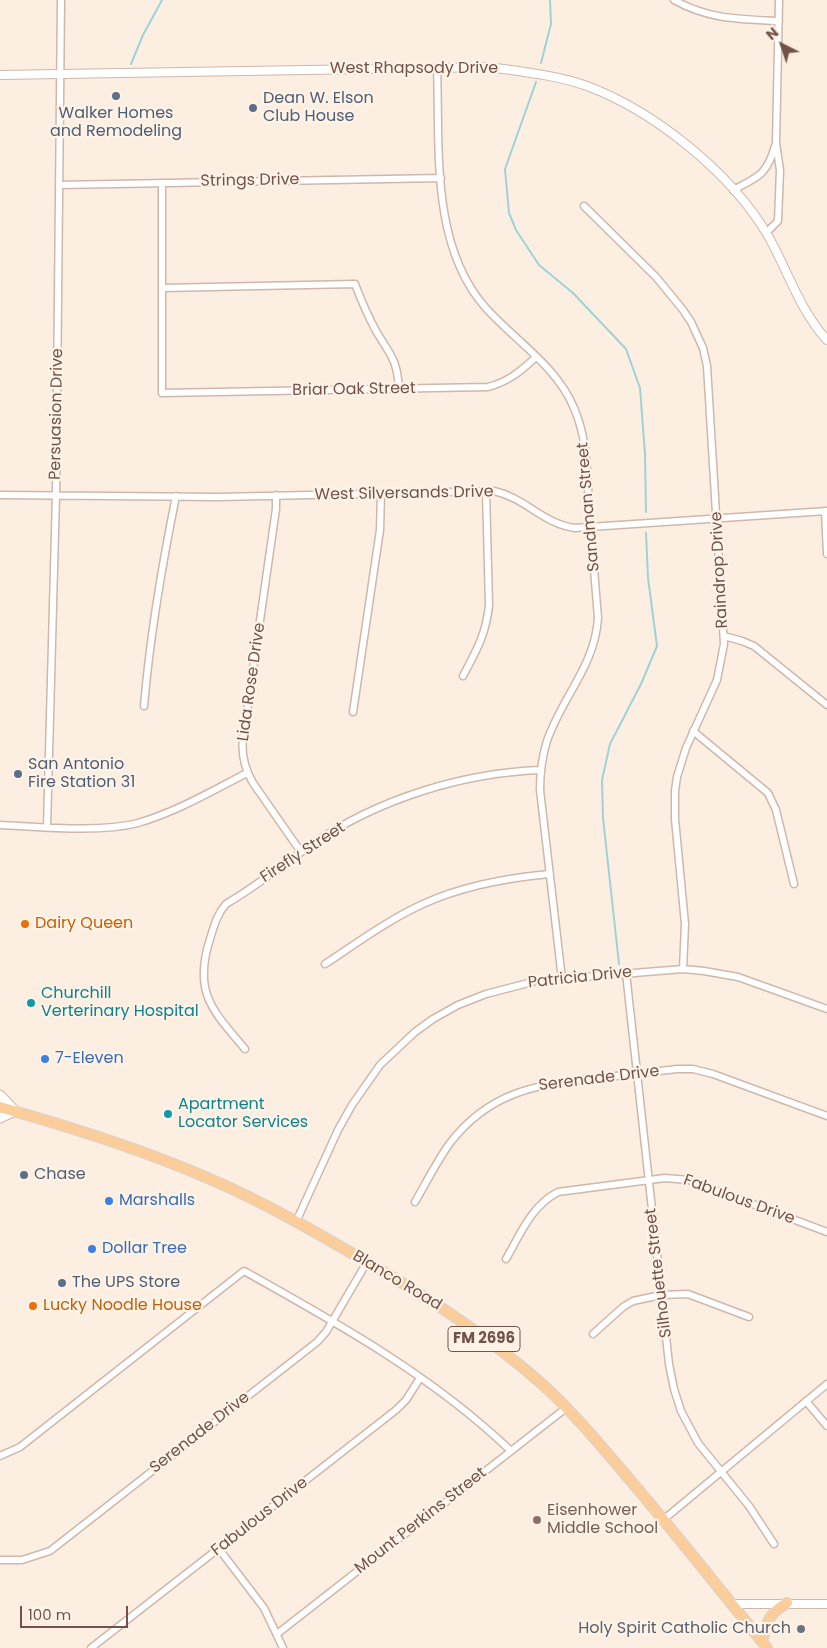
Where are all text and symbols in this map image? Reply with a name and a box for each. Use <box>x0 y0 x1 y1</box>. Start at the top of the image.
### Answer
north arrow <box>757 20 807 70</box>
text: N <box>762 23 783 45</box>
street label: West Rhapsody Drive <box>330 59 498 79</box>
place label: Dean W. Elson Club House <box>263 89 374 127</box>
marker: Walker Homes and Remodeling <box>110 90 122 102</box>
marker: Dean W. Elson Club House <box>247 102 259 114</box>
place label: Walker Homes and Remodeling <box>50 104 182 142</box>
street label: Strings Drive <box>200 171 300 191</box>
street label: Persuasion Drive <box>46 348 68 480</box>
street label: Briar Oak Street <box>292 379 416 401</box>
street label: Sandman Street <box>574 441 604 573</box>
street label: West Silversands Drive <box>314 483 494 505</box>
street label: Raindrop Drive <box>707 511 733 629</box>
street label: Lida Rose Drive <box>234 622 270 742</box>
place label: San Antonio Fire Station 31 <box>28 755 135 793</box>
marker: San Antonio Fire Station 31 <box>12 768 24 780</box>
street label: Firefly Street <box>257 818 349 888</box>
place label: Dairy Queen <box>35 914 133 934</box>
marker: Dairy Queen <box>19 918 31 930</box>
street label: Patricia Drive <box>527 963 633 993</box>
place label: Churchill Verterinary Hospital <box>41 984 199 1022</box>
marker: Churchill Verterinary Hospital <box>25 997 37 1009</box>
place label: 7-Eleven <box>55 1049 124 1069</box>
marker: 7-Eleven <box>39 1053 51 1065</box>
street label: Serenade Drive <box>538 1062 660 1096</box>
place label: Apartment Locator Services <box>178 1095 308 1133</box>
marker: Apartment Locator Services <box>162 1108 174 1120</box>
place label: Chase <box>34 1165 86 1185</box>
marker: Chase <box>18 1169 30 1181</box>
street label: Fabulous Drive <box>681 1171 797 1229</box>
place label: Marshalls <box>119 1191 195 1211</box>
marker: Marshalls <box>103 1195 115 1207</box>
street label: Silhouette Street <box>642 1207 676 1339</box>
place label: Dollar Tree <box>102 1239 187 1259</box>
marker: Dollar Tree <box>86 1243 98 1255</box>
street label: Blanco Road <box>349 1247 445 1315</box>
place label: The UPS Store <box>72 1273 180 1293</box>
marker: The UPS Store <box>56 1277 68 1289</box>
place label: Lucky Noodle House <box>43 1296 202 1316</box>
marker: Lucky Noodle House <box>27 1300 39 1312</box>
road number: FM 2696 <box>448 1326 520 1352</box>
street label: Serenade Drive <box>146 1388 254 1478</box>
street label: Mount Perkins Street <box>351 1464 491 1578</box>
street label: Fabulous Drive <box>208 1473 312 1561</box>
place label: Eisenhower Middle School <box>547 1501 658 1539</box>
marker: Eisenhower Middle School <box>531 1514 543 1526</box>
scale bar <box>22 1596 130 1628</box>
text: 100 m <box>28 1604 71 1625</box>
place label: Holy Spirit Catholic Church <box>578 1619 791 1639</box>
marker: Holy Spirit Catholic Church <box>795 1623 807 1635</box>

